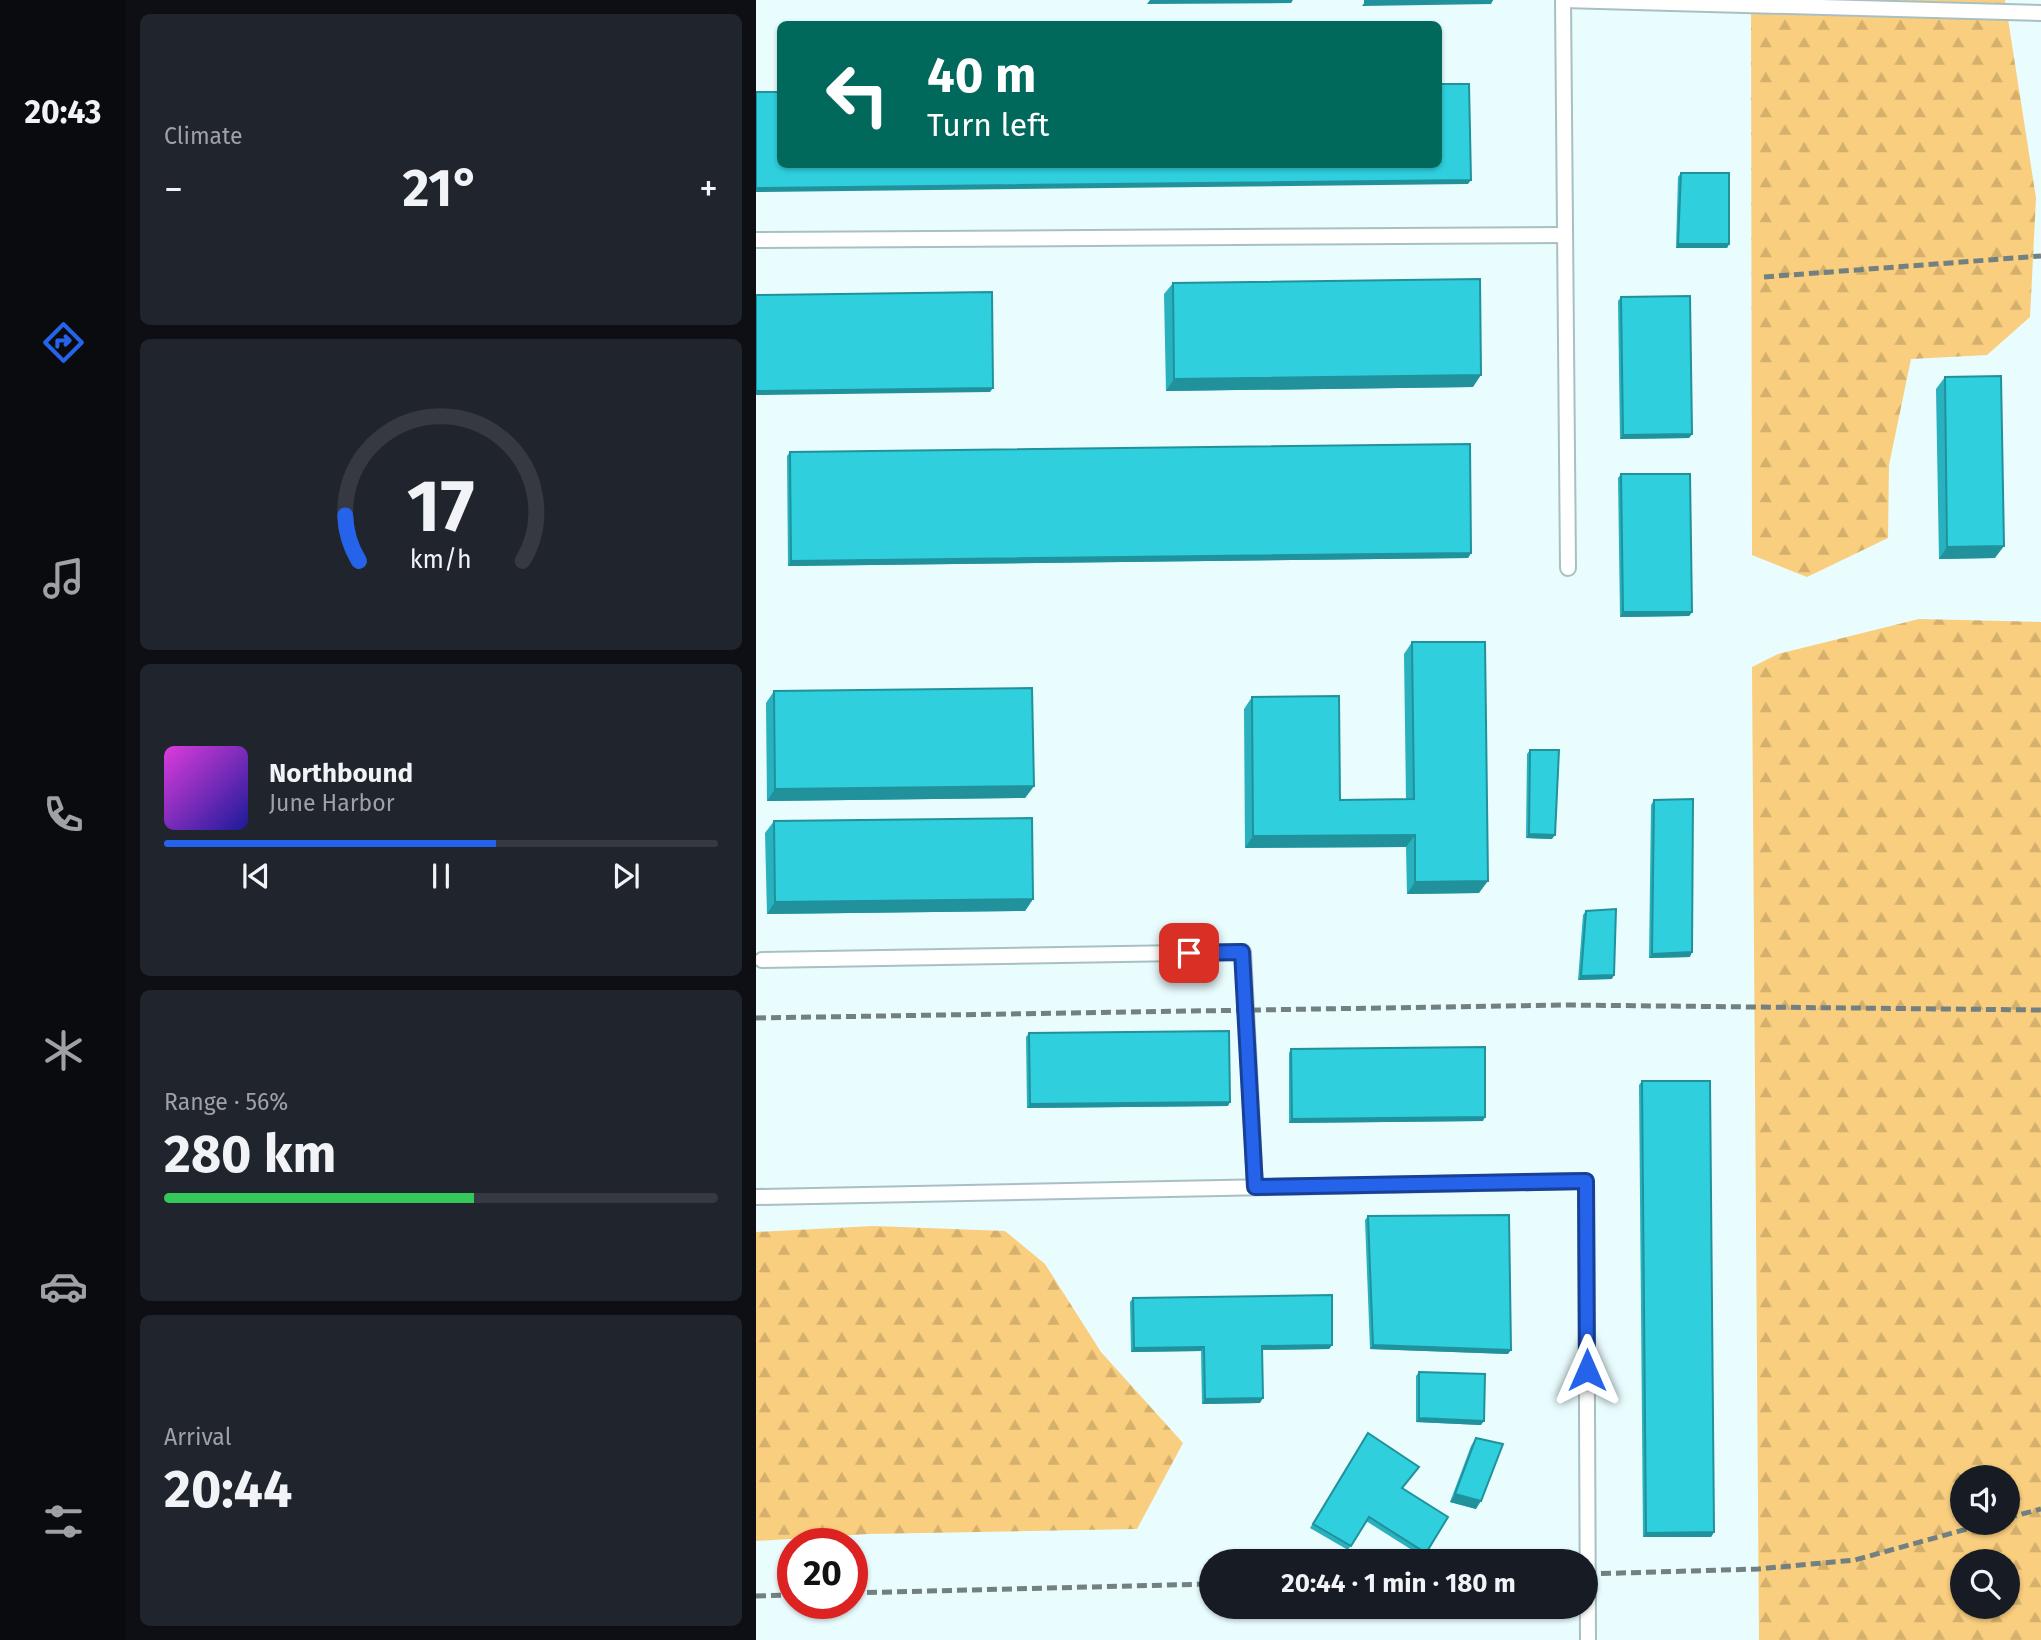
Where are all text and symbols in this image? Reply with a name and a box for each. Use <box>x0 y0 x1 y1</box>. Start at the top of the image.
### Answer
text: 40 m <box>927 46 1036 105</box>
icon: left <box>812 49 903 140</box>
text: 20:43 <box>25 93 102 131</box>
text: Turn left <box>927 106 1049 144</box>
text: Climate <box>164 122 243 150</box>
text: 21° <box>403 157 480 220</box>
text: − <box>164 166 183 212</box>
text: + <box>699 166 718 212</box>
icon: directions <box>39 318 88 367</box>
text: 17 <box>407 463 475 550</box>
text: km/h <box>410 545 472 575</box>
icon: music <box>39 554 88 603</box>
text: Northbound <box>269 758 413 789</box>
text: June Harbor <box>269 789 395 817</box>
icon: phone <box>39 790 88 839</box>
icon: previous <box>237 857 275 895</box>
icon: pause <box>422 857 460 895</box>
icon: next <box>607 857 645 895</box>
pin <box>1159 923 1219 983</box>
icon: arrive <box>1170 934 1208 972</box>
icon: climate <box>39 1026 88 1075</box>
text: Range · 56% <box>164 1088 288 1116</box>
text: 280 km <box>164 1123 336 1186</box>
icon: car <box>39 1262 88 1311</box>
position arrow <box>1550 1333 1624 1407</box>
text: Arrival <box>164 1423 231 1451</box>
text: 20:44 <box>164 1458 292 1521</box>
map controls <box>1950 1465 2020 1619</box>
button: sound <box>1950 1465 2020 1535</box>
icon: filters <box>39 1497 88 1546</box>
speed limit sign: 20 <box>777 1528 868 1619</box>
button: search <box>1950 1549 2020 1619</box>
text: 20:44 · 1 min · 180 m <box>1281 1568 1516 1599</box>

